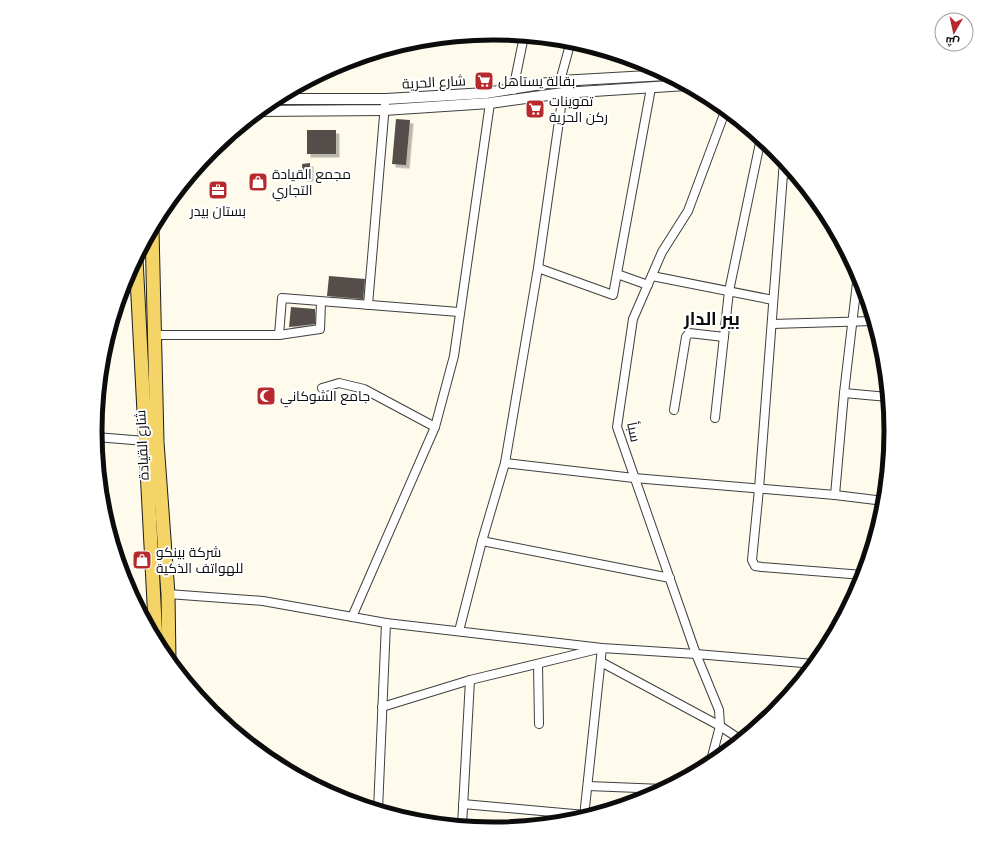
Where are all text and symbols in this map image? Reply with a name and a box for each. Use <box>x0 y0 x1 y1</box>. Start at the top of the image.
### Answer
north arrow <box>934 12 974 52</box>
text: ش <box>945 34 961 49</box>
supermarket icon: بقالة يستاهل <box>473 70 495 92</box>
street label: شارع الحرية <box>402 72 466 93</box>
place label: بقالة يستاهل <box>498 73 575 89</box>
place label: تموينات ركن الحرية <box>549 93 608 125</box>
supermarket icon: تموينات ركن الحرية <box>524 98 546 120</box>
place label: مجمع القيادة التجاري <box>272 166 351 202</box>
shop icon: مجمع القيادة التجاري <box>247 171 269 193</box>
office icon: بستان بيدر <box>207 179 229 201</box>
place label: بستان بيدر <box>189 203 246 219</box>
district label: بير الدار <box>683 308 740 330</box>
mosque icon: جامع الشوكاني <box>255 385 277 407</box>
place label: جامع الشوكاني <box>280 388 370 408</box>
street label: شارع القيادة <box>132 409 153 481</box>
street label: سبأ <box>624 420 645 443</box>
place label: شركة بينكو للهواتف الذكية <box>156 544 243 576</box>
shop icon: شركة بينكو للهواتف الذكية <box>131 549 153 571</box>

